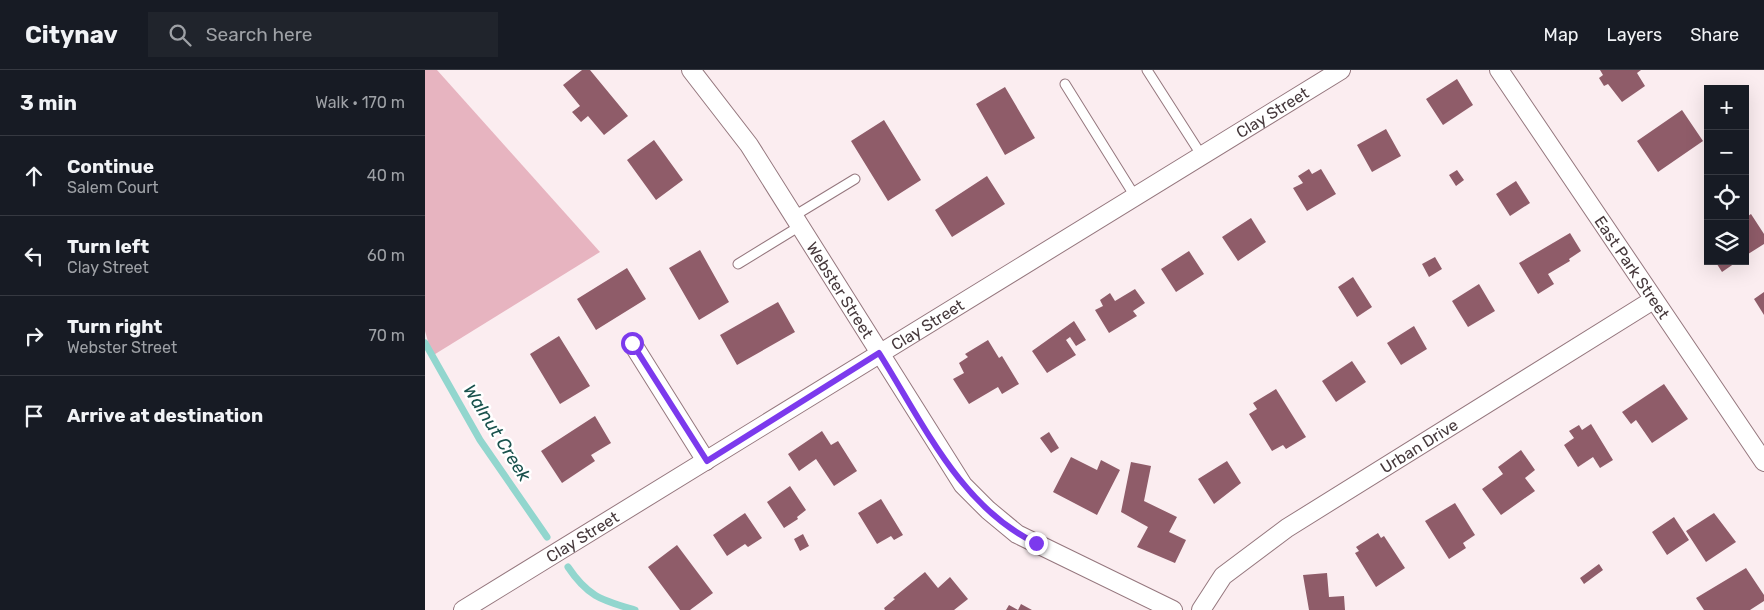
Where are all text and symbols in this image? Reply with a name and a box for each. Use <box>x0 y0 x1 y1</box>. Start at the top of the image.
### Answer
search box <box>148 12 498 57</box>
text: Citynav <box>25 21 118 49</box>
icon: search <box>166 21 194 49</box>
text: Search here <box>206 23 312 46</box>
text: Map <box>1544 24 1579 46</box>
text: Layers <box>1607 24 1662 46</box>
text: Share <box>1690 24 1739 46</box>
street label: Clay Street <box>1233 83 1312 142</box>
map controls <box>1704 85 1749 265</box>
button: + <box>1704 85 1749 130</box>
text: 3 min <box>20 90 77 115</box>
text: Walk · 170 m <box>315 93 405 112</box>
button: − <box>1704 130 1749 175</box>
text: Continue <box>67 155 154 178</box>
icon: ahead <box>20 162 48 190</box>
text: 40 m <box>367 166 405 185</box>
button: locate <box>1704 175 1749 220</box>
text: Salem Court <box>67 178 159 197</box>
street label: East Park Street <box>1590 212 1673 323</box>
button: layers <box>1704 220 1749 265</box>
text: Turn left <box>67 235 149 258</box>
street label: Webster Street <box>802 238 877 342</box>
icon: left <box>20 242 48 270</box>
text: 60 m <box>367 246 405 265</box>
text: Clay Street <box>67 258 149 277</box>
street label: Clay Street <box>888 295 967 354</box>
text: Turn right <box>67 315 162 338</box>
icon: right <box>20 322 48 350</box>
text: 70 m <box>368 326 405 345</box>
route start <box>621 332 644 355</box>
text: Webster Street <box>67 338 177 357</box>
water label: Walnut Creek <box>458 380 536 486</box>
icon: arrive <box>20 402 48 430</box>
text: Arrive at destination <box>67 404 263 427</box>
street label: Urban Drive <box>1377 415 1462 477</box>
street label: Clay Street <box>543 508 622 567</box>
route end <box>1025 532 1048 555</box>

